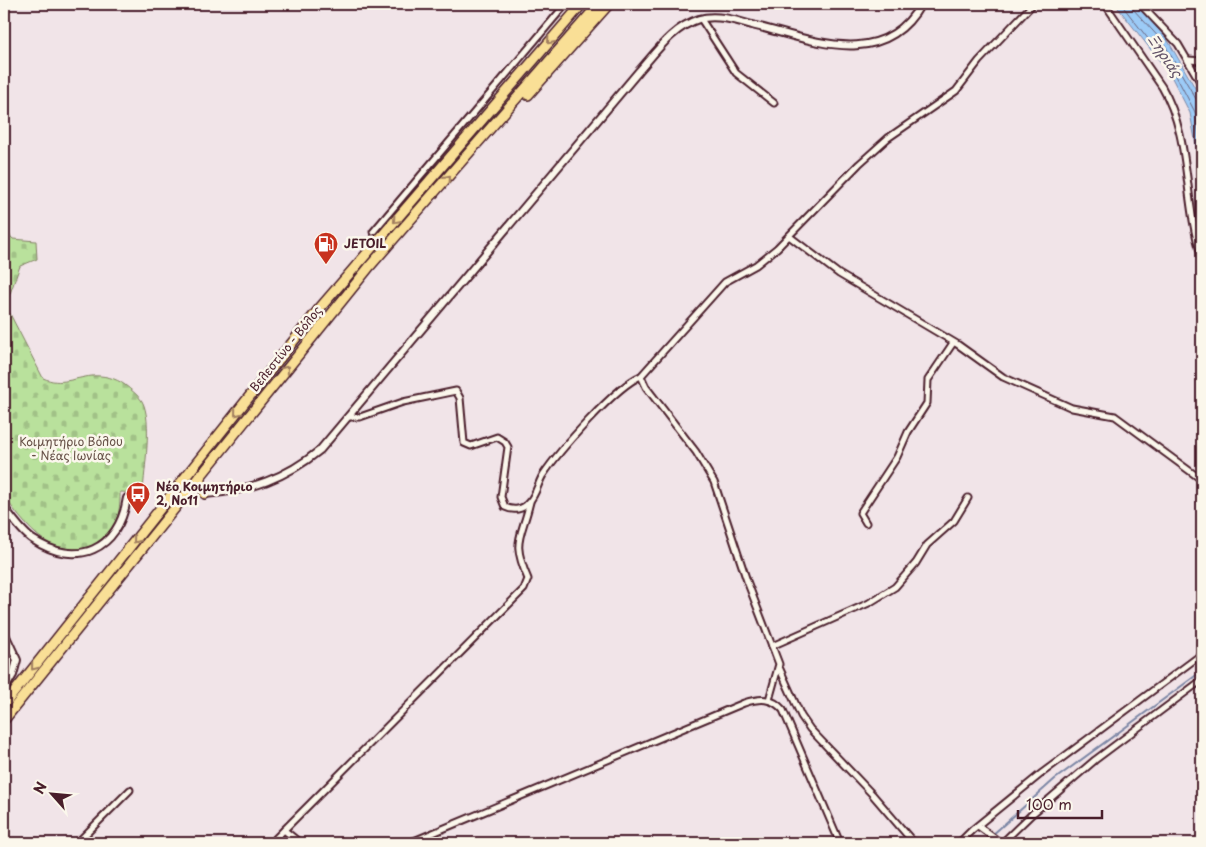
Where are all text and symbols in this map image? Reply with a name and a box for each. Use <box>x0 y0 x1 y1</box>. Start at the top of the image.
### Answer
water label: Ξηριάς <box>1143 30 1188 83</box>
one-way arrow <box>547 35 556 44</box>
one-way arrow <box>442 174 451 183</box>
one-way arrow <box>392 214 401 223</box>
fuel station icon: JETOIL <box>313 231 339 265</box>
place label: JETOIL <box>344 234 386 252</box>
street label: Βελεστίνο - Βόλος <box>245 302 325 395</box>
one-way arrow <box>281 365 290 374</box>
one-way arrow <box>233 407 242 416</box>
park label: Κοιμητήριο Βόλου - Νέας Ιωνίας <box>19 432 123 464</box>
place label: Νέο Κοιμητήριο 2, Νο11 <box>156 477 253 509</box>
bus stop icon: Νέο Κοιμητήριο 2, Νο11 <box>125 481 151 515</box>
one-way arrow <box>132 534 141 543</box>
one-way arrow <box>32 661 40 670</box>
north arrow <box>28 770 78 820</box>
text: N <box>28 778 52 798</box>
scale bar <box>1018 787 1102 819</box>
text: 100 m <box>1026 792 1072 815</box>

